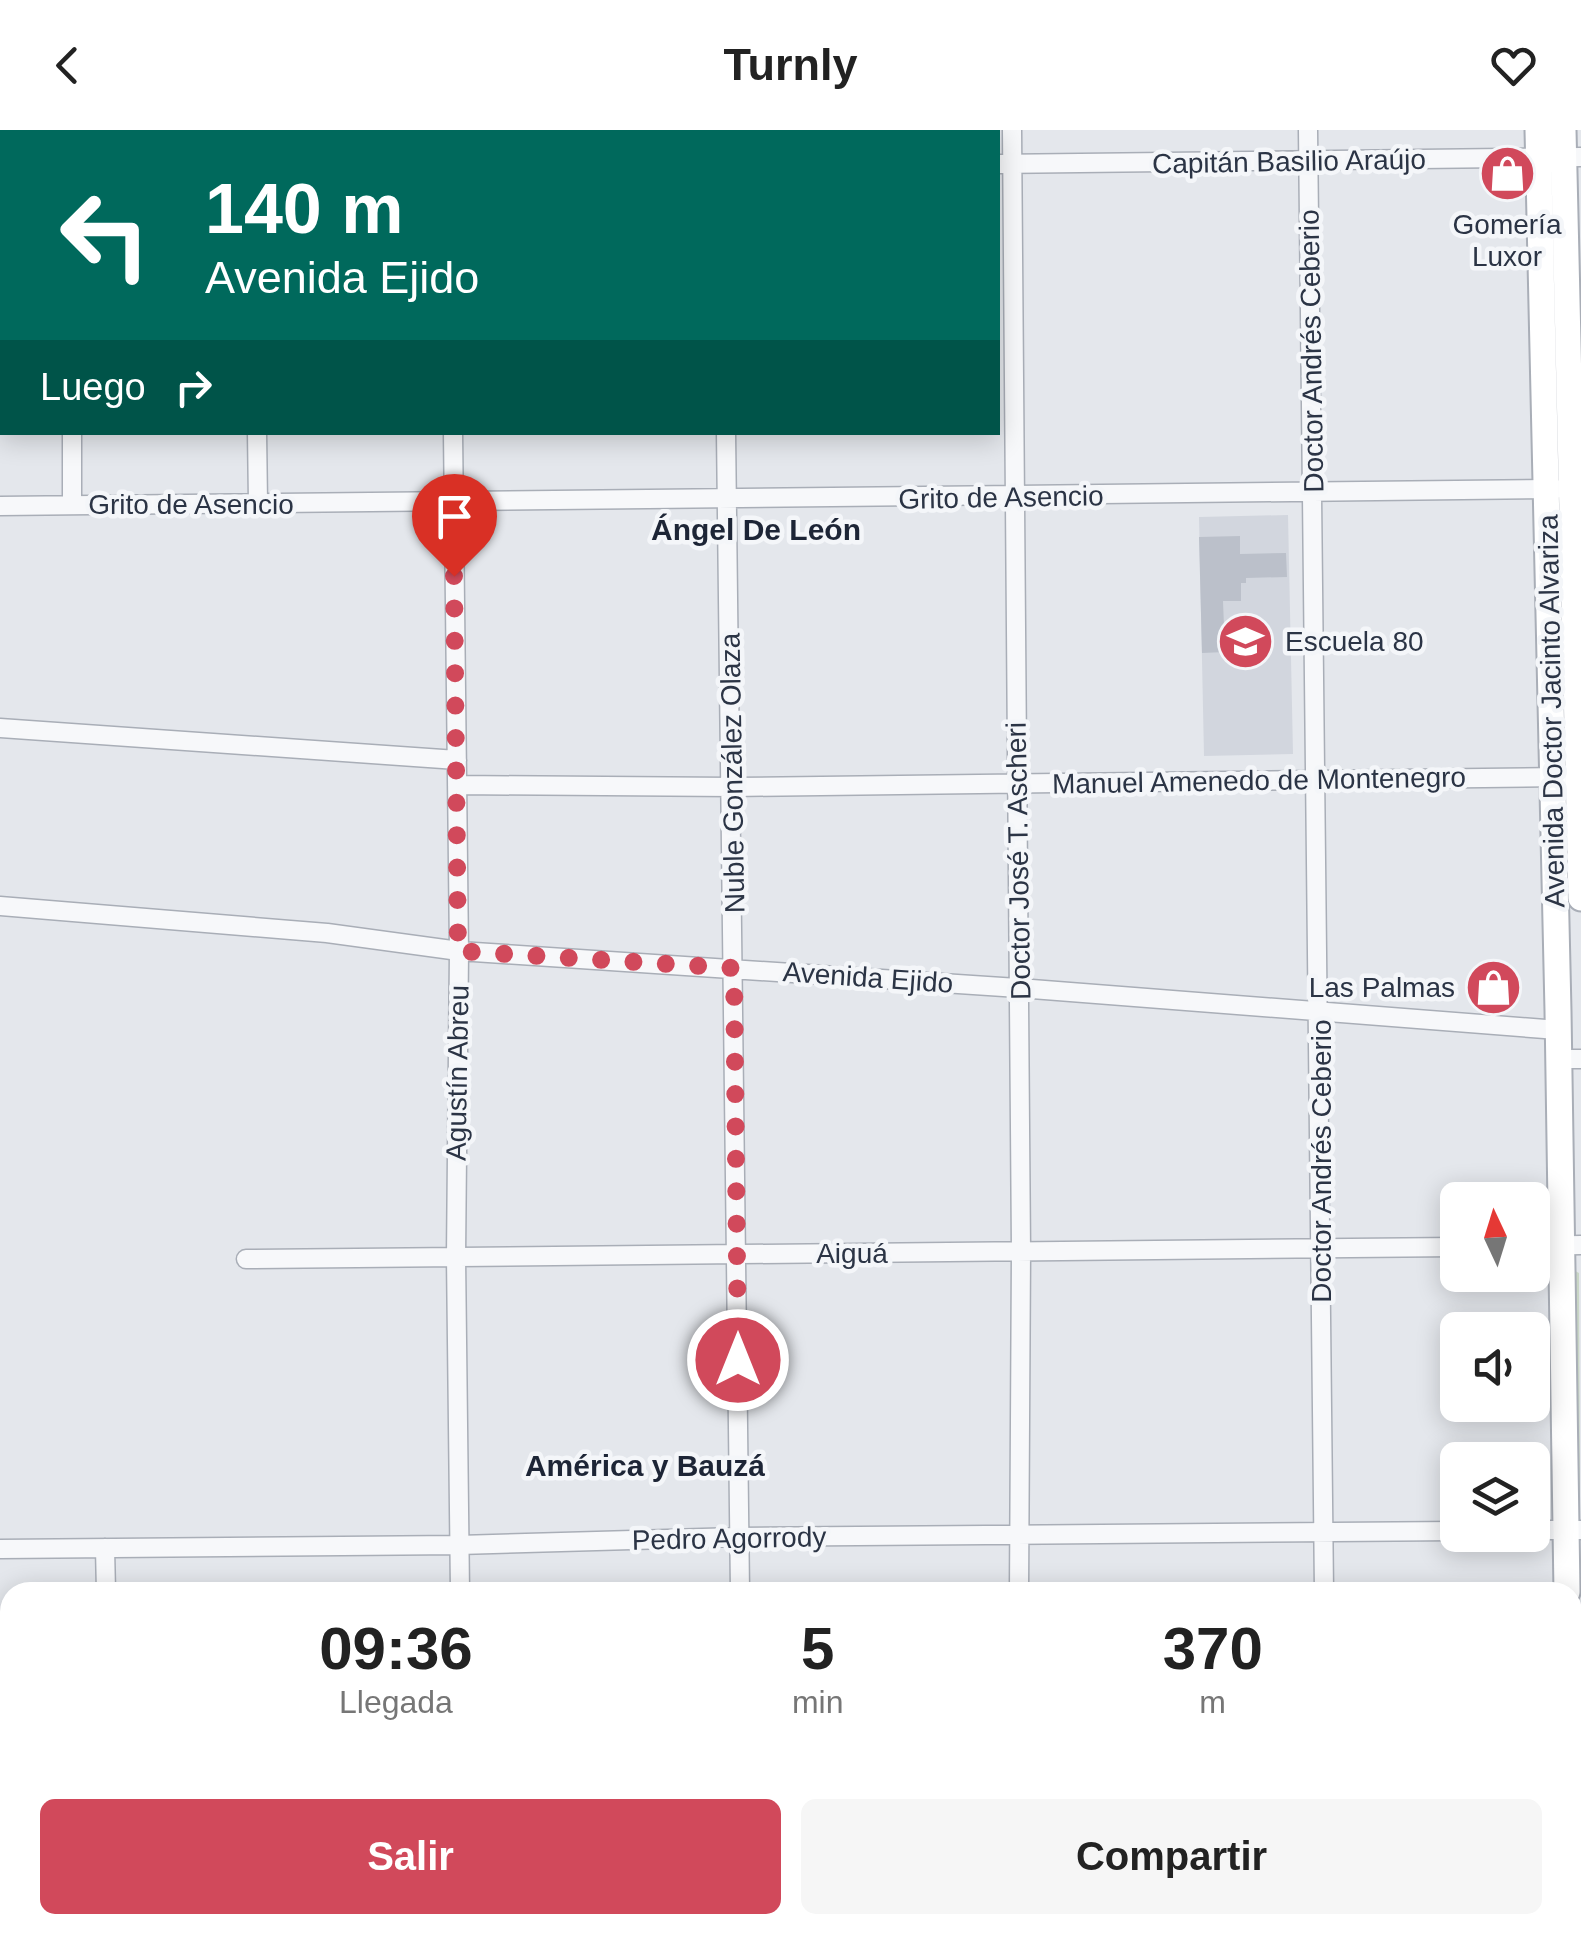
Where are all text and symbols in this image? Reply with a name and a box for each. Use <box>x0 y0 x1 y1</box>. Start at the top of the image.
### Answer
icon: back <box>40 38 95 93</box>
icon: heart <box>1486 38 1541 93</box>
text: Turnly <box>723 39 858 90</box>
shop icon: Gomería Luxor <box>1477 143 1537 203</box>
street label: Capitán Basilio Araújo <box>1152 144 1426 179</box>
icon: left <box>40 170 170 300</box>
text: 140 m <box>205 170 403 248</box>
street label: Doctor Andrés Ceberio <box>1294 209 1329 493</box>
place label: Gomería Luxor <box>1453 209 1562 272</box>
text: Avenida Ejido <box>205 252 479 303</box>
icon: right <box>166 360 221 415</box>
text: Luego <box>40 366 146 408</box>
pin <box>412 474 497 577</box>
street label: Grito de Asencio <box>898 480 1104 515</box>
street label: Grito de Asencio <box>88 489 294 520</box>
icon: arrive <box>427 489 482 544</box>
district label: Ángel De León <box>651 513 861 546</box>
street label: Avenida Doctor Jacinto Alvariza <box>1533 514 1570 908</box>
school or university icon: Escuela 80 <box>1216 611 1276 671</box>
place label: Escuela 80 <box>1285 626 1424 657</box>
street label: Nuble González Olaza <box>715 632 750 913</box>
street label: Doctor José T. Ascheri <box>1001 722 1036 1000</box>
street label: Manuel Amenedo de Montenegro <box>1052 761 1466 800</box>
street label: Avenida Ejido <box>782 956 954 999</box>
shop icon: Las Palmas <box>1464 957 1524 1017</box>
place label: Las Palmas <box>1309 972 1455 1003</box>
street label: Agustín Abreu <box>440 985 475 1161</box>
street label: Doctor Andrés Ceberio <box>1306 1019 1337 1303</box>
north arrow <box>1440 1182 1550 1292</box>
map controls <box>1440 1182 1550 1552</box>
street label: Aiguá <box>816 1238 888 1269</box>
position arrow <box>686 1308 790 1412</box>
button: sound <box>1440 1312 1550 1422</box>
button: layers <box>1440 1442 1550 1552</box>
district label: América y Bauzá <box>525 1449 765 1482</box>
street label: Pedro Agorrody <box>631 1521 827 1556</box>
text: 09:36 <box>319 1615 473 1682</box>
text: 5 <box>801 1615 834 1682</box>
text: 370 <box>1163 1615 1263 1682</box>
text: Llegada <box>339 1684 453 1720</box>
text: min <box>792 1684 843 1720</box>
text: m <box>1199 1684 1226 1720</box>
button: Salir <box>40 1799 781 1914</box>
button: Compartir <box>801 1799 1542 1914</box>

